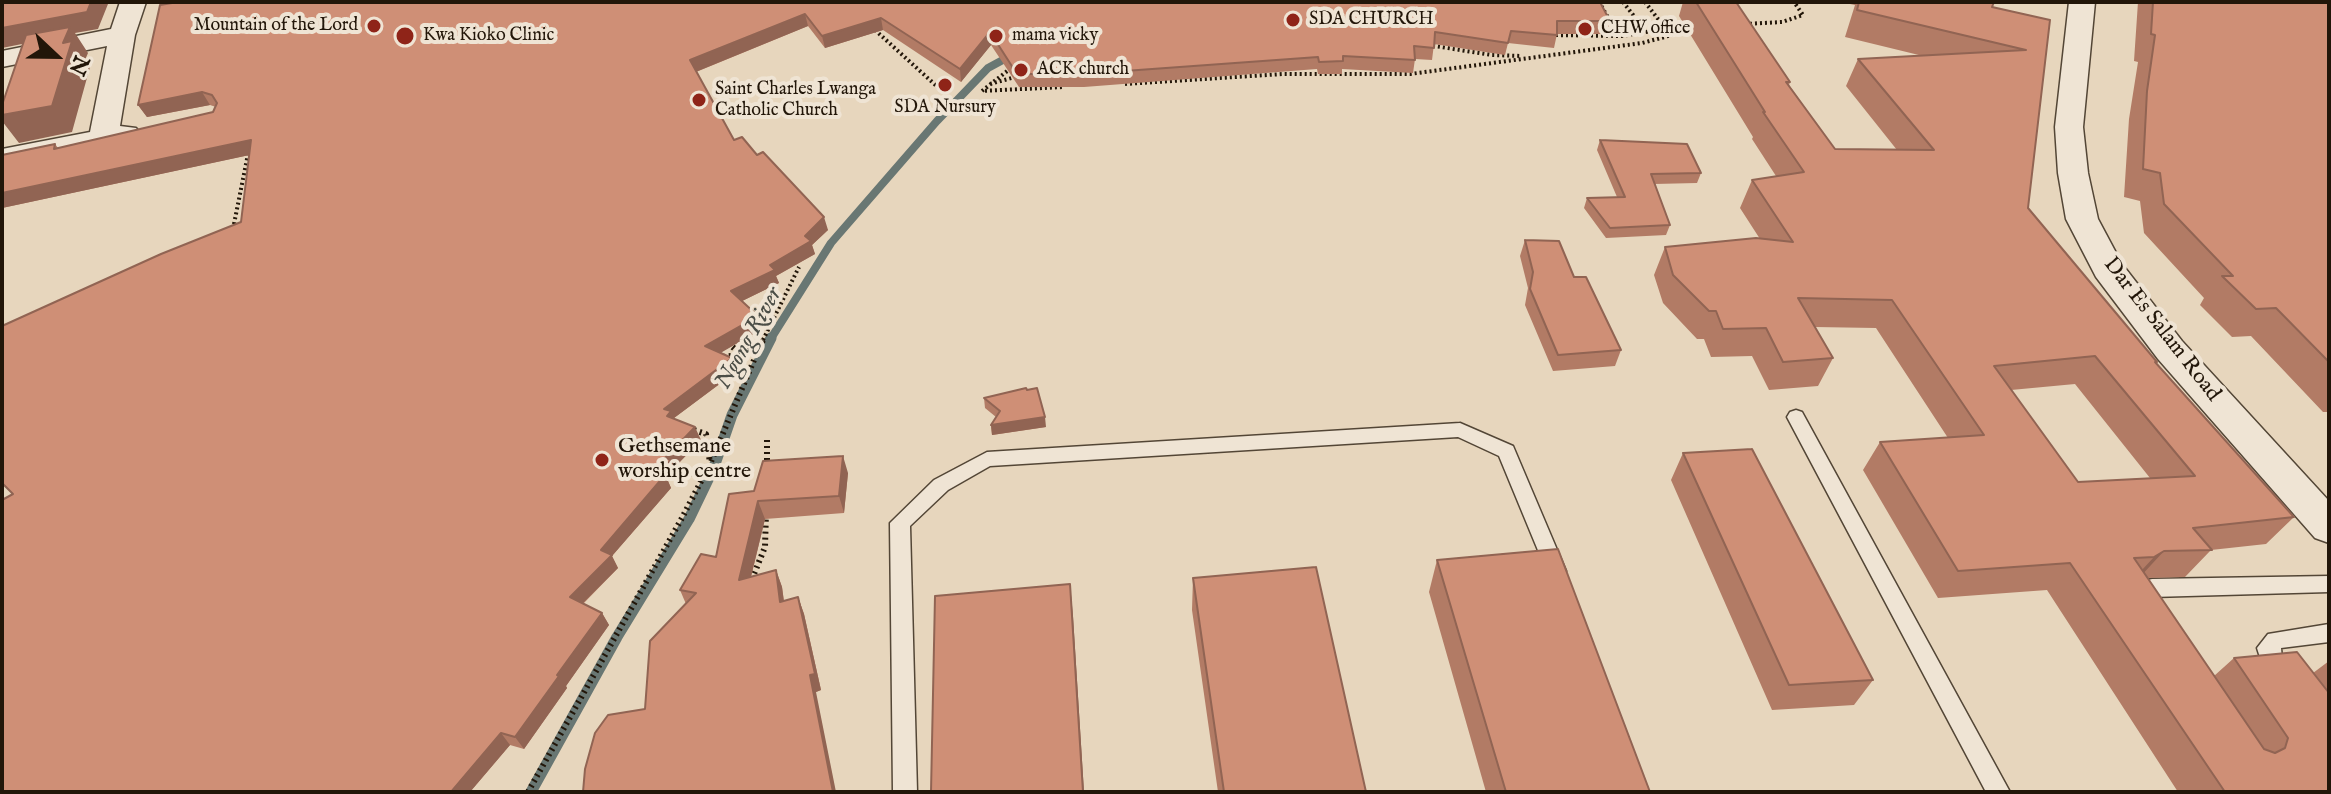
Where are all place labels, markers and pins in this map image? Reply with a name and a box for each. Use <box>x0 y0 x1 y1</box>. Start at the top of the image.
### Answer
place label: SDA CHURCH <box>1309 9 1434 31</box>
marker: SDA CHURCH <box>1284 11 1302 29</box>
place label: Mountain of the Lord <box>194 15 358 37</box>
marker: Mountain of the Lord <box>365 17 383 35</box>
place label: CHW office <box>1601 18 1690 40</box>
marker: CHW office <box>1576 20 1594 38</box>
marker: Kwa Kioko Clinic <box>394 25 416 47</box>
place label: Kwa Kioko Clinic <box>423 25 554 47</box>
place label: mama vicky <box>1012 25 1098 47</box>
marker: mama vicky <box>987 27 1005 45</box>
place label: ACK church <box>1037 59 1129 81</box>
marker: ACK church <box>1012 61 1030 79</box>
marker: SDA Nursury <box>936 76 954 94</box>
place label: Saint Charles Lwanga Catholic Church <box>715 79 876 122</box>
marker: Saint Charles Lwanga Catholic Church <box>690 91 708 109</box>
place label: SDA Nursury <box>894 97 996 119</box>
place label: Gethsemane worship centre <box>618 434 751 486</box>
marker: Gethsemane worship centre <box>593 451 611 469</box>

